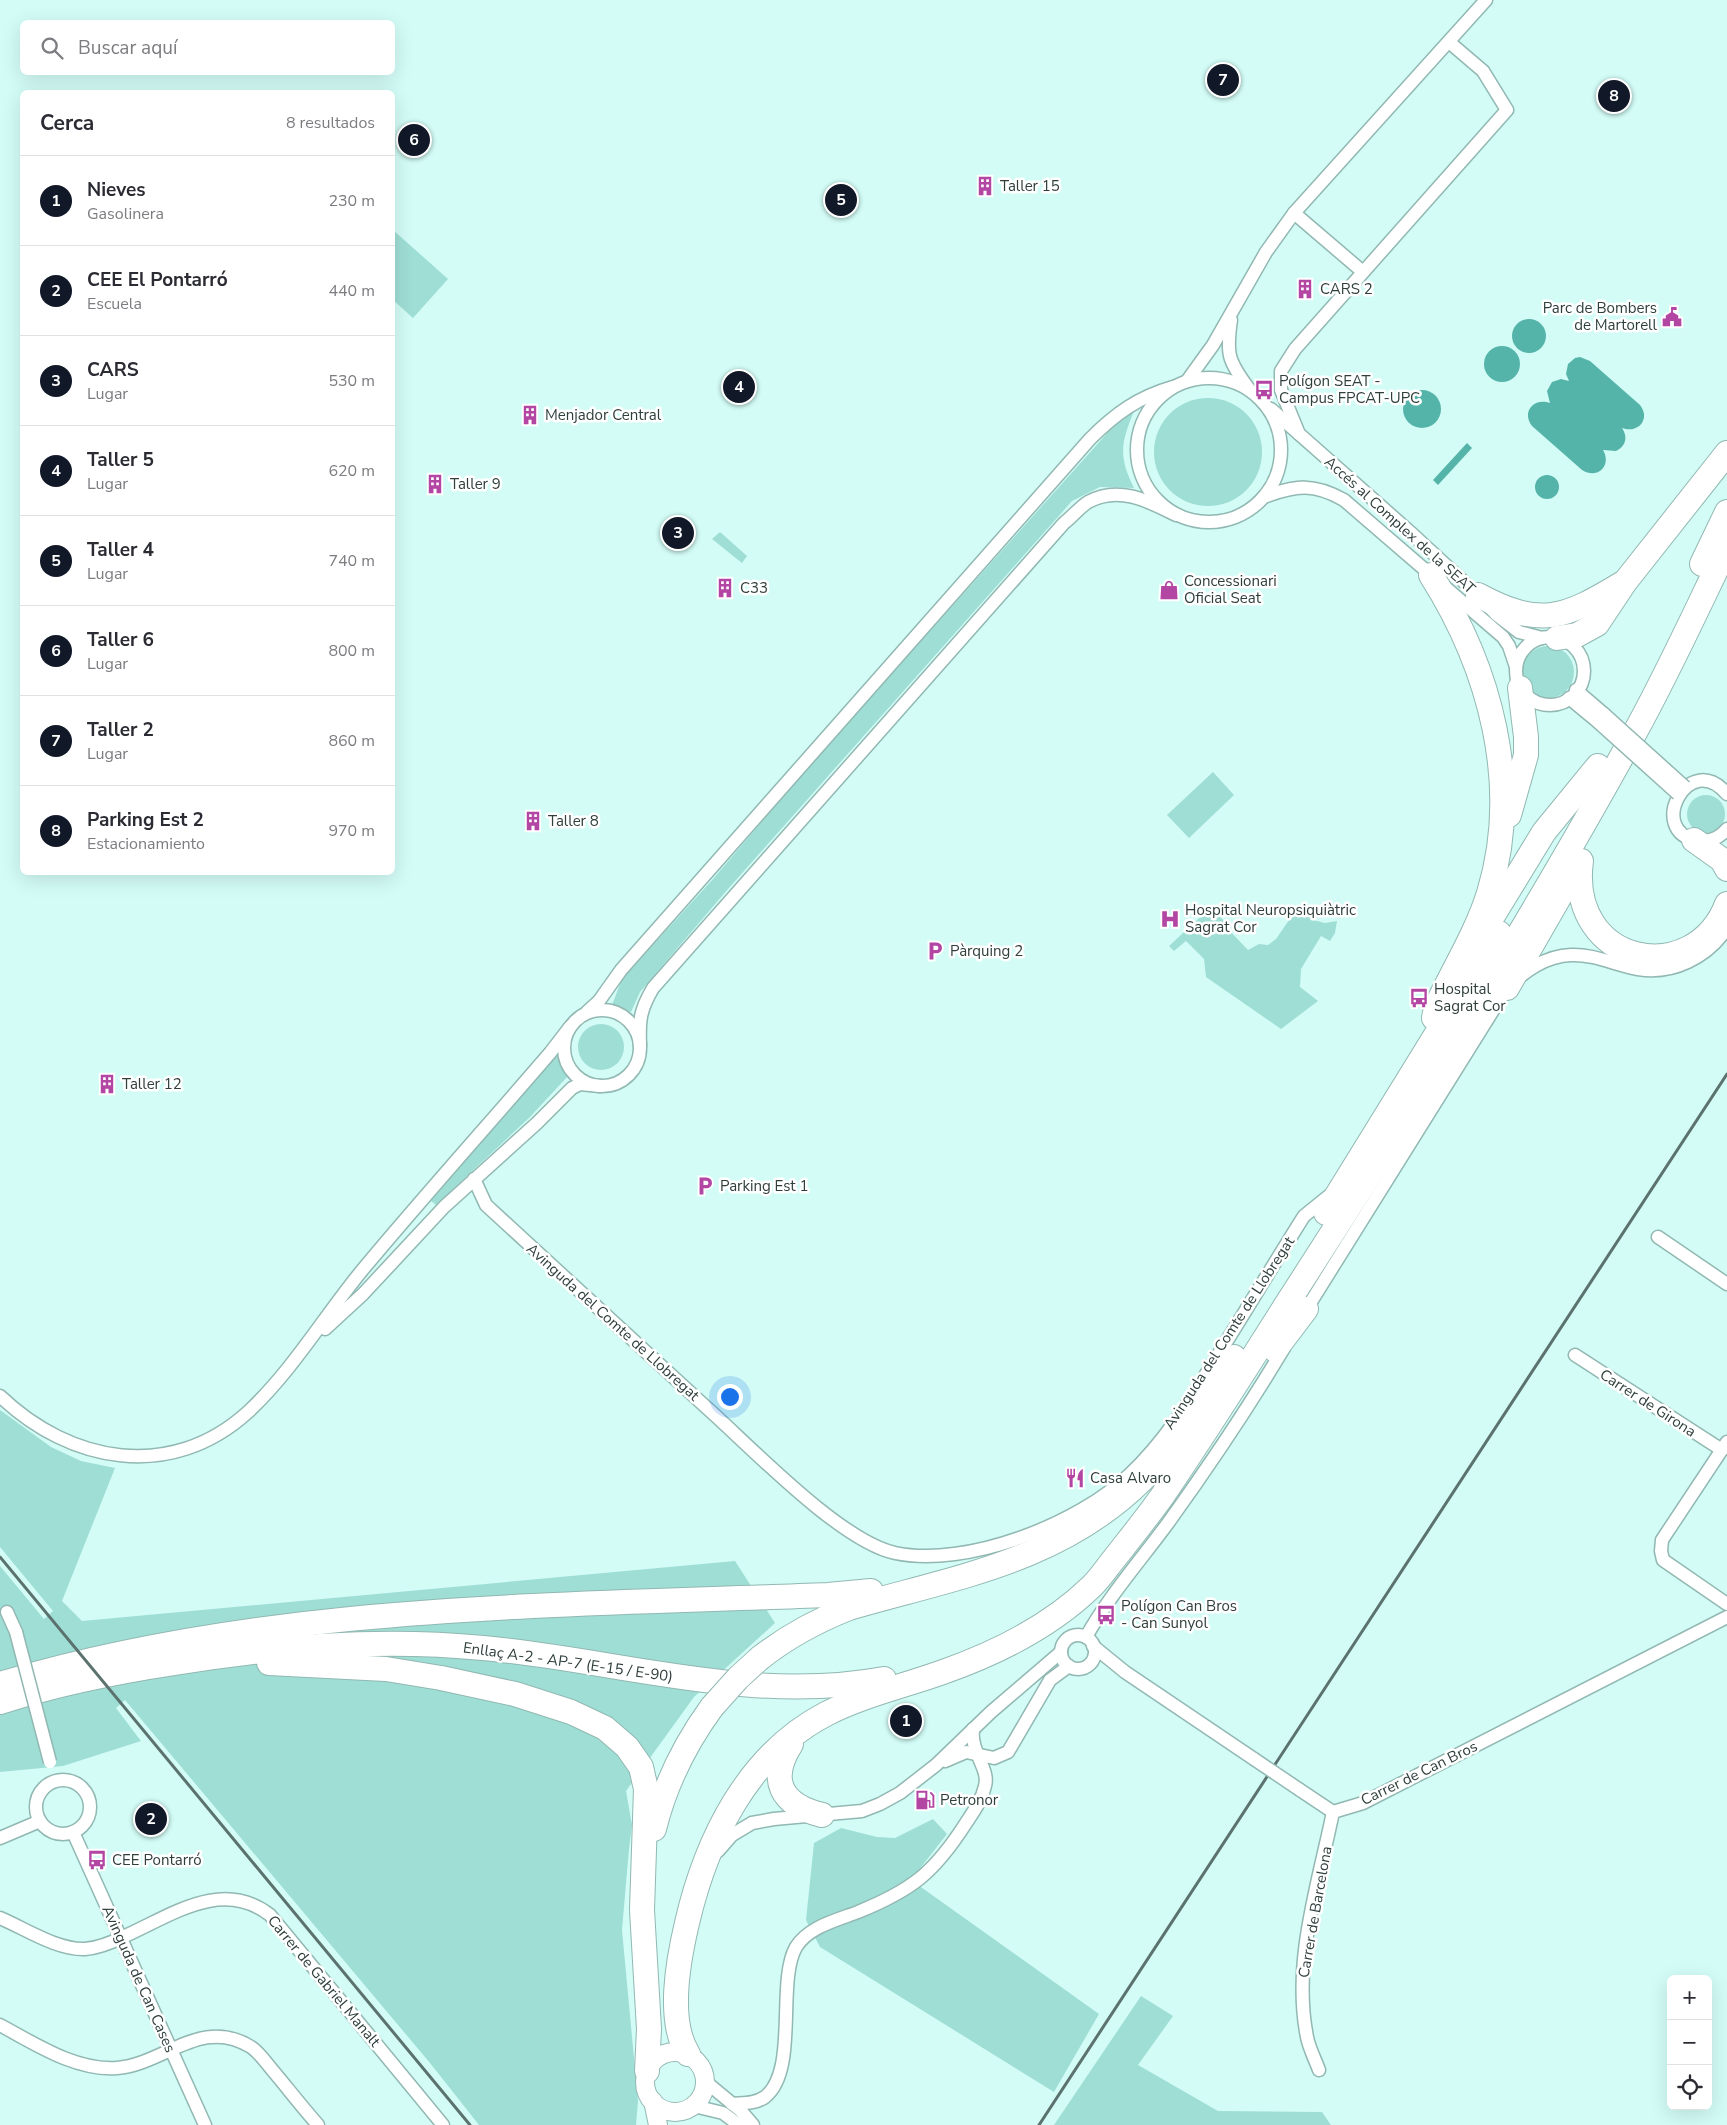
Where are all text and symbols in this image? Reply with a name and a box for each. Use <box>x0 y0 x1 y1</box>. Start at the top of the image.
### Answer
search box <box>20 20 395 75</box>
icon: search <box>38 34 66 62</box>
text: Buscar aquí <box>78 35 177 61</box>
pin: 7 <box>1207 61 1239 99</box>
pin: 8 <box>1598 77 1630 115</box>
text: Cerca <box>40 109 94 137</box>
text: 8 resultados <box>286 112 375 134</box>
pin: 6 <box>398 121 430 159</box>
building icon: Taller 15 <box>974 175 996 197</box>
place label: Taller 15 <box>1000 176 1060 196</box>
text: Nieves <box>87 177 146 203</box>
pin: 5 <box>825 181 857 219</box>
text: 1 <box>51 190 61 212</box>
text: 230 m <box>328 190 375 212</box>
text: Gasolinera <box>87 203 164 225</box>
text: CEE El Pontarró <box>87 267 228 293</box>
building icon: CARS 2 <box>1294 278 1316 300</box>
place label: CARS 2 <box>1320 279 1373 299</box>
text: 2 <box>51 280 61 302</box>
text: 440 m <box>328 280 375 302</box>
text: Escuela <box>87 293 142 315</box>
place label: Parc de Bombers de Martorell <box>1543 298 1658 335</box>
public building icon: Parc de Bombers de Martorell <box>1661 306 1683 328</box>
text: CARS <box>87 357 139 383</box>
pin: 4 <box>723 368 755 406</box>
text: 3 <box>51 370 61 392</box>
text: 530 m <box>328 370 375 392</box>
place label: Polígon SEAT - Campus FPCAT-UPC <box>1279 371 1420 408</box>
bus stop icon: Polígon SEAT - Campus FPCAT-UPC <box>1253 379 1275 401</box>
text: Lugar <box>87 383 128 405</box>
building icon: Menjador Central <box>519 404 541 426</box>
place label: Menjador Central <box>545 405 662 425</box>
text: Taller 5 <box>87 447 154 473</box>
street label: Accés al Complex de la SEAT <box>1320 452 1480 598</box>
text: 4 <box>51 460 61 482</box>
text: 620 m <box>328 460 375 482</box>
text: Lugar <box>87 473 128 495</box>
building icon: Taller 9 <box>424 473 446 495</box>
place label: Taller 9 <box>450 474 501 494</box>
pin: 3 <box>662 514 694 552</box>
text: Taller 4 <box>87 537 154 563</box>
text: 5 <box>51 550 61 572</box>
text: 740 m <box>328 550 375 572</box>
text: Lugar <box>87 563 128 585</box>
place label: Concessionari Oficial Seat <box>1184 571 1277 608</box>
building icon: C33 <box>714 577 736 599</box>
place label: C33 <box>740 578 768 598</box>
shop icon: Concessionari Oficial Seat <box>1158 579 1180 601</box>
text: Taller 6 <box>87 627 154 653</box>
text: 6 <box>51 640 61 662</box>
text: 800 m <box>328 640 375 662</box>
text: Lugar <box>87 653 128 675</box>
text: Taller 2 <box>87 717 154 743</box>
text: 7 <box>51 730 61 752</box>
text: 860 m <box>328 730 375 752</box>
text: Lugar <box>87 743 128 765</box>
text: Parking Est 2 <box>87 807 204 833</box>
building icon: Taller 8 <box>522 810 544 832</box>
place label: Taller 8 <box>548 811 599 831</box>
text: 8 <box>51 820 61 842</box>
text: 970 m <box>328 820 375 842</box>
text: Estacionamiento <box>87 833 205 855</box>
place label: Hospital Neuropsiquiàtric Sagrat Cor <box>1185 900 1356 937</box>
hospital icon: Hospital Neuropsiquiàtric Sagrat Cor <box>1159 908 1181 930</box>
parking icon: Pàrquing 2 <box>924 940 946 962</box>
place label: Pàrquing 2 <box>950 941 1023 961</box>
place label: Hospital Sagrat Cor <box>1434 979 1506 1016</box>
bus stop icon: Hospital Sagrat Cor <box>1408 987 1430 1009</box>
building icon: Taller 12 <box>96 1073 118 1095</box>
place label: Taller 12 <box>122 1074 182 1094</box>
parking icon: Parking Est 1 <box>694 1175 716 1197</box>
place label: Parking Est 1 <box>720 1176 808 1196</box>
street label: Avinguda del Comte de Llobregat <box>1159 1232 1299 1433</box>
street label: Avinguda del Comte de Llobregat <box>522 1239 704 1406</box>
street label: Carrer de Girona <box>1596 1364 1700 1442</box>
your location <box>717 1384 743 1410</box>
restaurant icon: Casa Alvaro <box>1064 1467 1086 1489</box>
place label: Casa Alvaro <box>1090 1468 1171 1488</box>
place label: Polígon Can Bros - Can Sunyol <box>1121 1596 1237 1633</box>
bus stop icon: Polígon Can Bros - Can Sunyol <box>1095 1604 1117 1626</box>
street label: Enllaç A-2 - AP-7 (E-15 / E-90) <box>462 1637 674 1687</box>
pin: 1 <box>890 1702 922 1740</box>
street label: Carrer de Can Bros <box>1357 1736 1481 1810</box>
fuel station icon: Petronor <box>914 1789 936 1811</box>
place label: Petronor <box>940 1790 999 1810</box>
pin: 2 <box>135 1800 167 1838</box>
street label: Carrer de Barcelona <box>1294 1845 1336 1979</box>
bus stop icon: CEE Pontarró <box>86 1849 108 1871</box>
place label: CEE Pontarró <box>112 1850 202 1870</box>
street label: Avinguda de Can Cases <box>98 1902 180 2056</box>
street label: Carrer de Gabriel Manalt <box>263 1911 385 2051</box>
map controls <box>1667 1975 1712 2110</box>
button: + <box>1667 1975 1712 2020</box>
button: − <box>1667 2020 1712 2065</box>
button: locate <box>1667 2065 1712 2110</box>

